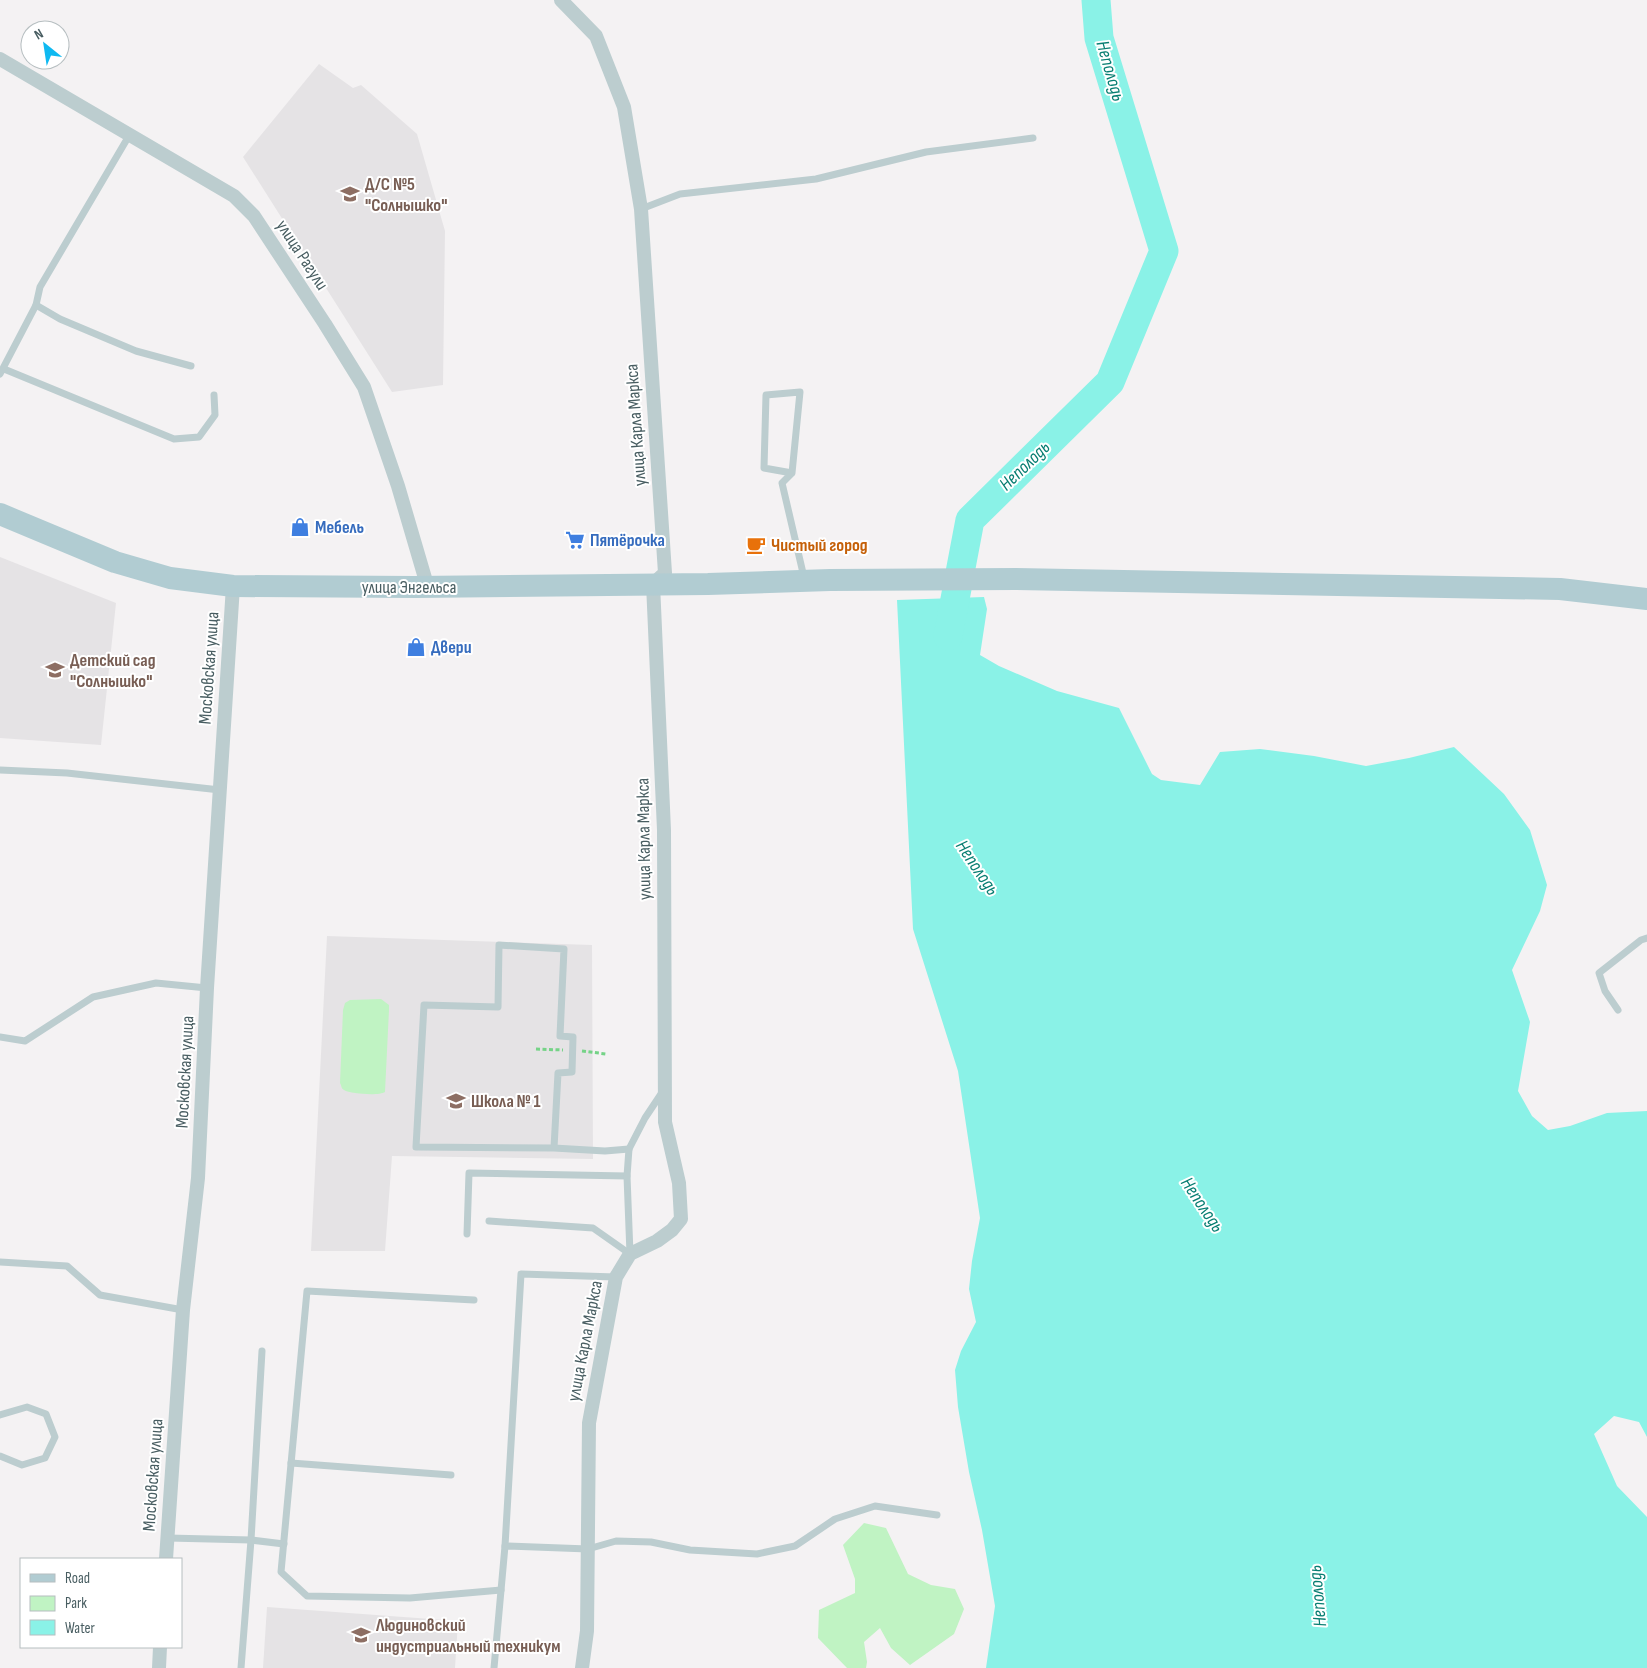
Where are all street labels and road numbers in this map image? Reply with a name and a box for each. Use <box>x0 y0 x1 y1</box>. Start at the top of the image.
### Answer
street label: улица Рагули <box>272 216 332 294</box>
street label: улица Карла Маркса <box>621 363 651 487</box>
street label: улица Энгельса <box>362 577 456 598</box>
street label: Московская улица <box>195 611 223 725</box>
street label: улица Карла Маркса <box>632 778 656 900</box>
street label: Московская улица <box>172 1015 198 1129</box>
street label: улица Карла Маркса <box>563 1279 607 1403</box>
street label: Московская улица <box>139 1418 167 1532</box>

